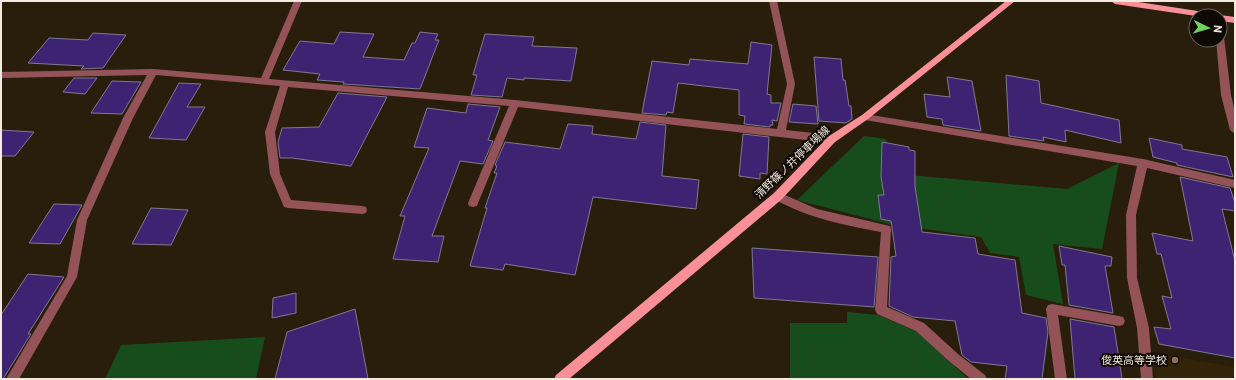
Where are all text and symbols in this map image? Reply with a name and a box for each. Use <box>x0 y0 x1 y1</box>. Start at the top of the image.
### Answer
north arrow <box>1188 8 1228 48</box>
text: N <box>1211 24 1224 33</box>
street label: 清野篠ノ井停車場線 <box>752 123 832 201</box>
place label: 俊英高等学校 <box>1101 354 1167 367</box>
marker: 俊英高等学校 <box>1170 355 1180 365</box>

